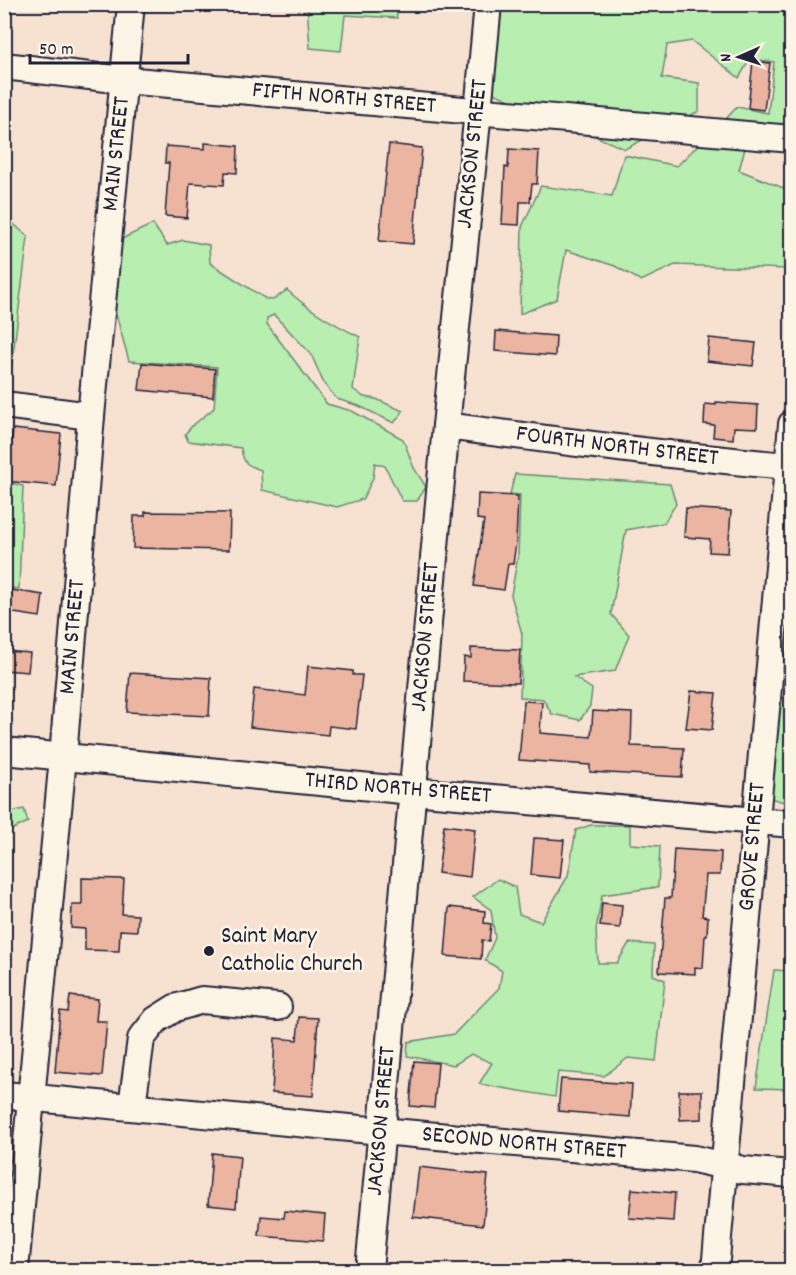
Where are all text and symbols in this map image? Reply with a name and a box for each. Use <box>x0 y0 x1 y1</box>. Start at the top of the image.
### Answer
scale bar <box>30 27 188 65</box>
north arrow <box>709 27 769 87</box>
text: 50 m <box>39 38 74 63</box>
text: N <box>715 53 738 62</box>
street label: FIFTH NORTH STREET <box>251 74 438 124</box>
street label: JACKSON STREET <box>448 77 498 230</box>
street label: MAIN STREET <box>94 95 140 213</box>
street label: FOURTH NORTH STREET <box>514 418 720 476</box>
street label: JACKSON STREET <box>403 561 449 713</box>
street label: MAIN STREET <box>51 578 95 696</box>
street label: THIRD NORTH STREET <box>303 764 493 814</box>
street label: GROVE STREET <box>730 781 776 913</box>
place label: Saint Mary Catholic Church <box>221 920 363 982</box>
marker: Saint Mary Catholic Church <box>202 944 216 958</box>
street label: JACKSON STREET <box>359 1045 405 1197</box>
street label: SECOND NORTH STREET <box>420 1118 628 1170</box>

